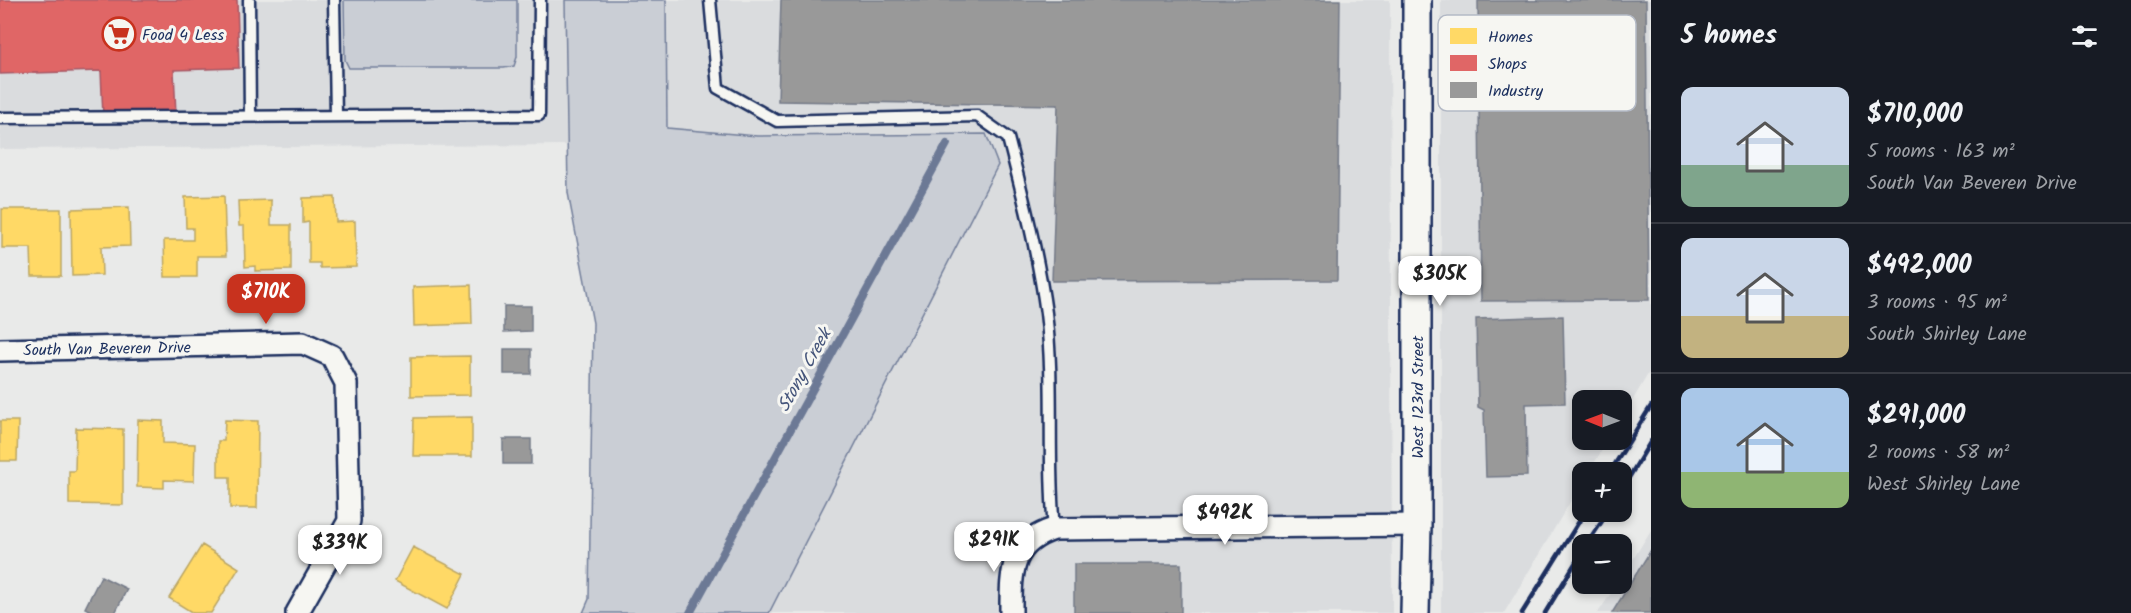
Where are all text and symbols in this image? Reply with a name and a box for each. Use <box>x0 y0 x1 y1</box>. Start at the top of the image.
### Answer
legend <box>1438 15 1636 111</box>
text: 5 homes <box>1681 15 1777 57</box>
supermarket icon: Food 4 Less <box>101 16 137 52</box>
icon: filters <box>2068 20 2101 53</box>
place label: Food 4 Less <box>142 23 224 48</box>
text: Homes <box>1488 25 1533 50</box>
text: Shops <box>1488 52 1527 77</box>
text: Industry <box>1488 79 1543 104</box>
text: $710,000 <box>1867 94 1963 136</box>
icon: home <box>1729 111 1801 183</box>
text: 5 rooms · 163 m² <box>1867 136 2015 168</box>
text: South Van Beveren Drive <box>1867 168 2077 200</box>
text: $492,000 <box>1867 245 1972 287</box>
pin: $305K <box>1398 256 1482 307</box>
text: $305K <box>1412 259 1468 291</box>
icon: home <box>1729 262 1801 334</box>
pin: $710K <box>224 274 308 325</box>
text: $710K <box>241 277 291 309</box>
text: 3 rooms · 95 m² <box>1867 287 2007 319</box>
text: South Shirley Lane <box>1867 319 2027 351</box>
water label: Stony Creek <box>770 322 841 418</box>
street label: West 123rd Street <box>1406 335 1431 458</box>
street label: South Van Beveren Drive <box>23 336 191 363</box>
north arrow <box>1572 390 1632 450</box>
map controls <box>1572 390 1632 594</box>
text: $291,000 <box>1867 395 1965 437</box>
icon: home <box>1729 412 1801 484</box>
text: 2 rooms · 58 m² <box>1867 437 2009 469</box>
button: + <box>1572 462 1632 522</box>
text: West Shirley Lane <box>1867 469 2020 501</box>
pin: $492K <box>1183 495 1267 546</box>
text: $492K <box>1197 498 1253 530</box>
pin: $291K <box>952 522 1036 573</box>
pin: $339K <box>298 525 382 576</box>
text: $291K <box>968 525 1020 557</box>
text: $339K <box>312 528 368 560</box>
button: − <box>1572 534 1632 594</box>

